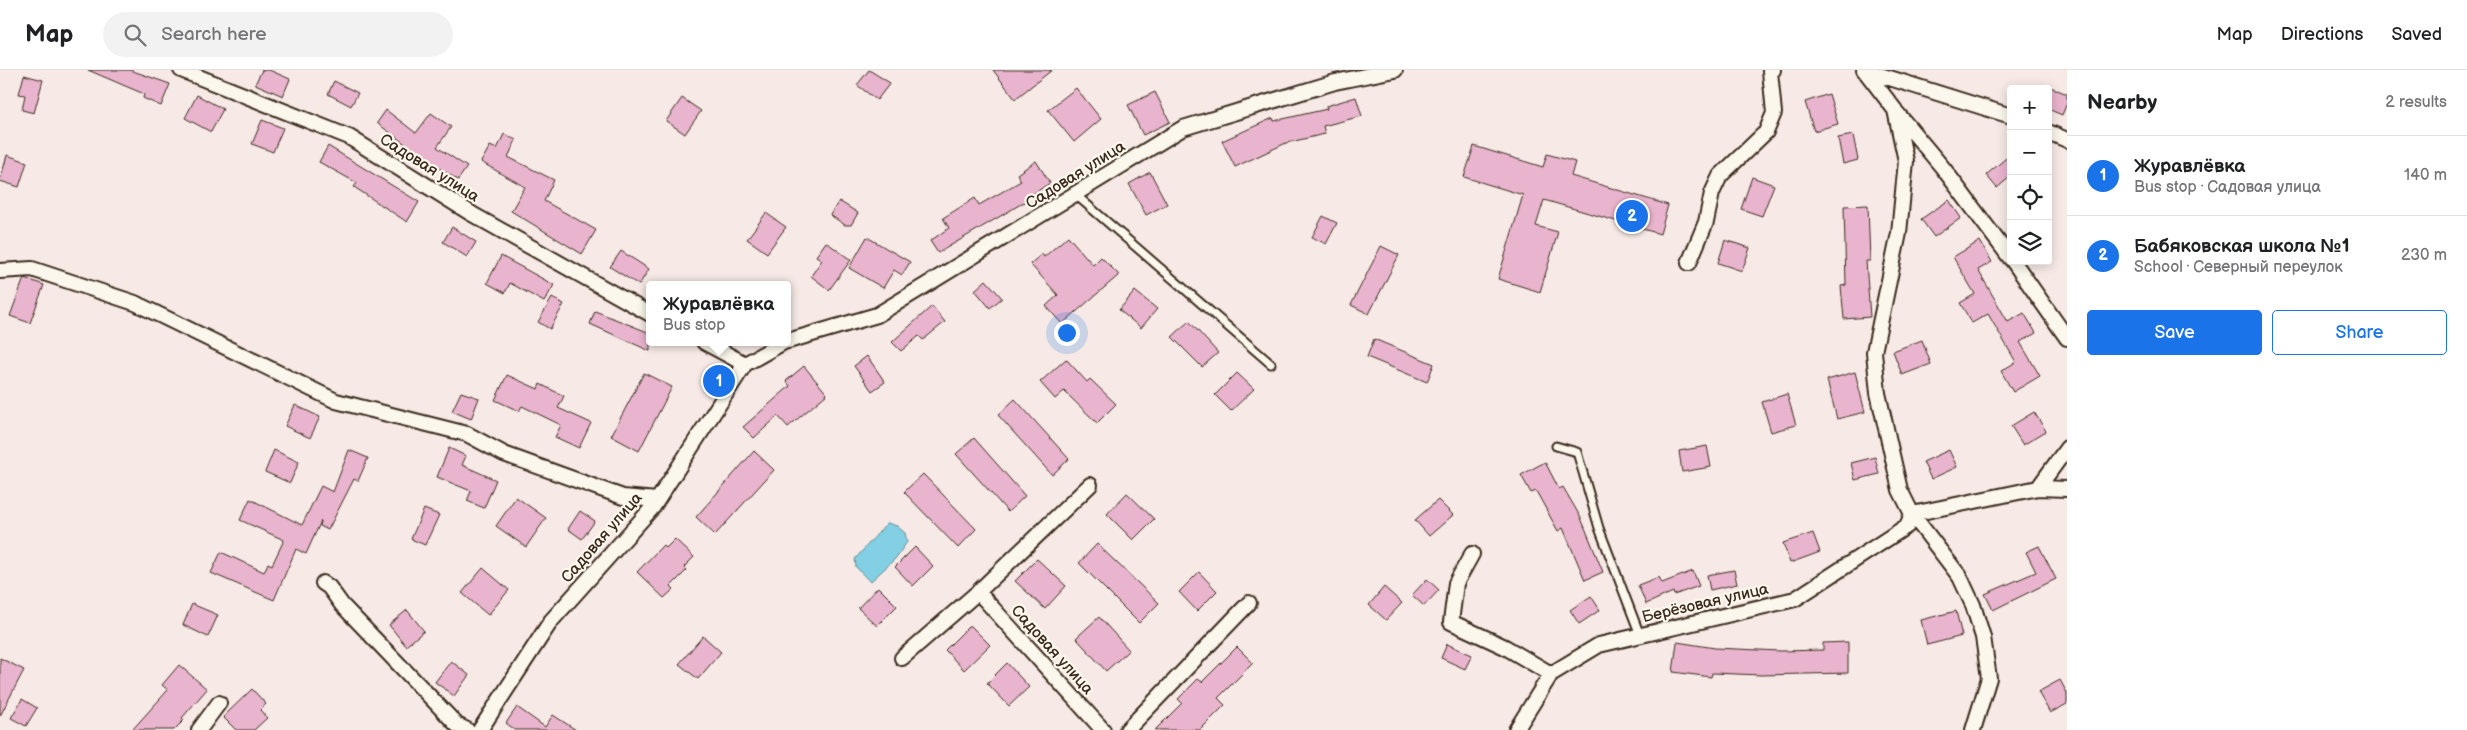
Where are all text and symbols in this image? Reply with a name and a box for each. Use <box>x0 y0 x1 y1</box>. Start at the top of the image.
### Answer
search box <box>103 12 453 57</box>
text: Map <box>25 20 73 49</box>
icon: search <box>121 21 149 49</box>
text: Search here <box>161 23 267 46</box>
text: Map <box>2217 24 2253 45</box>
text: Directions <box>2281 24 2363 45</box>
text: Saved <box>2391 24 2442 45</box>
map controls <box>2007 85 2052 265</box>
button: + <box>2007 85 2052 130</box>
text: Nearby <box>2087 90 2157 115</box>
text: 2 results <box>2385 93 2447 112</box>
street label: Садовая улица <box>376 130 483 207</box>
button: − <box>2007 130 2052 175</box>
street label: Садовая улица <box>1023 137 1129 213</box>
text: Журавлёвка <box>2134 155 2245 178</box>
text: 1 <box>2100 166 2106 185</box>
text: 140 m <box>2404 166 2447 185</box>
button: locate <box>2007 175 2052 220</box>
text: Bus stop · Садовая улица <box>2134 178 2321 197</box>
pin: 2 <box>1616 197 1648 235</box>
button: layers <box>2007 220 2052 265</box>
text: Бабяковская школа №1 <box>2134 235 2350 258</box>
text: 2 <box>2098 246 2108 265</box>
text: 230 m <box>2401 246 2447 265</box>
text: School · Северный переулок <box>2134 258 2343 277</box>
popup <box>646 281 791 346</box>
text: Журавлёвка <box>663 293 774 316</box>
button: Save <box>2087 310 2262 355</box>
button: Share <box>2272 310 2447 355</box>
text: Bus stop <box>663 316 726 335</box>
your location <box>1054 320 1080 346</box>
pin: 1 <box>703 362 735 400</box>
street label: Садовая улица <box>558 488 647 587</box>
street label: Берёзовая улица <box>1640 580 1771 627</box>
street label: Садовая улица <box>1007 601 1097 699</box>

